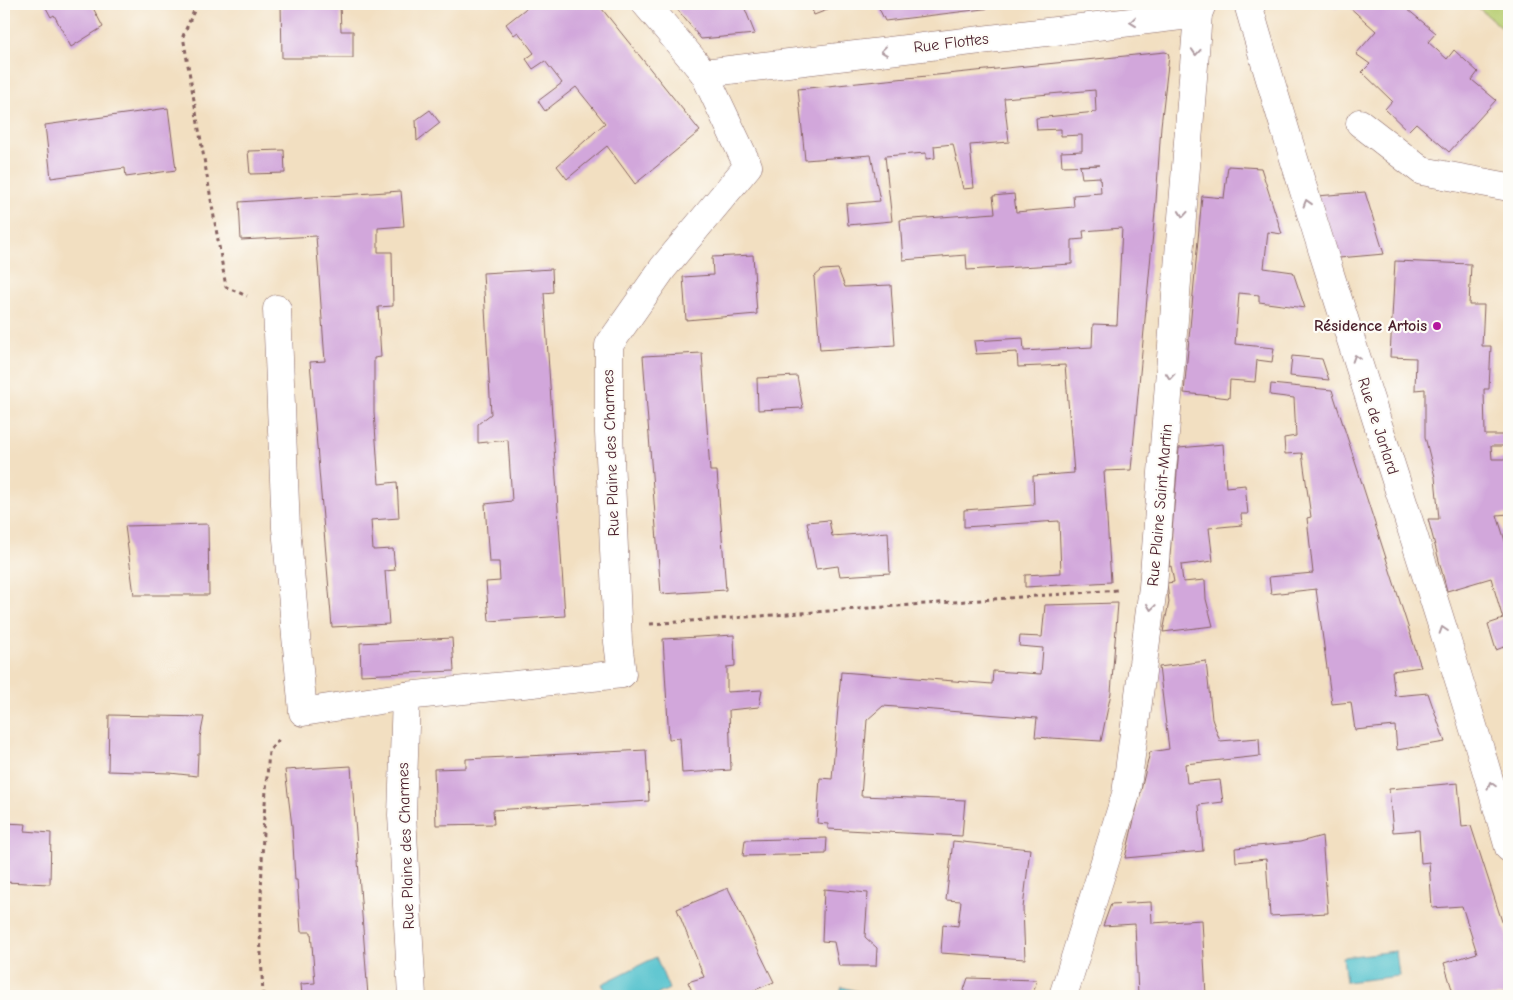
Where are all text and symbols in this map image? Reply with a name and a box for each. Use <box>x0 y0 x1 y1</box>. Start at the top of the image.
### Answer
one-way arrow <box>1128 16 1137 26</box>
street label: Rue Flottes <box>912 29 990 57</box>
one-way arrow <box>880 46 889 56</box>
one-way arrow <box>1190 48 1201 56</box>
one-way arrow <box>1302 200 1312 208</box>
one-way arrow <box>1178 210 1189 218</box>
place label: Résidence Artois <box>1314 317 1427 335</box>
marker: Résidence Artois <box>1431 320 1443 332</box>
one-way arrow <box>1352 354 1362 363</box>
street label: Rue Plaine des Charmes <box>599 369 623 537</box>
one-way arrow <box>1165 372 1176 380</box>
street label: Rue de Jarlard <box>1354 375 1402 477</box>
street label: Rue Plaine Saint-Martin <box>1144 423 1176 587</box>
one-way arrow <box>1146 603 1156 612</box>
one-way arrow <box>1438 626 1448 634</box>
street label: Rue Plaine des Charmes <box>394 762 418 930</box>
one-way arrow <box>1486 780 1497 789</box>

